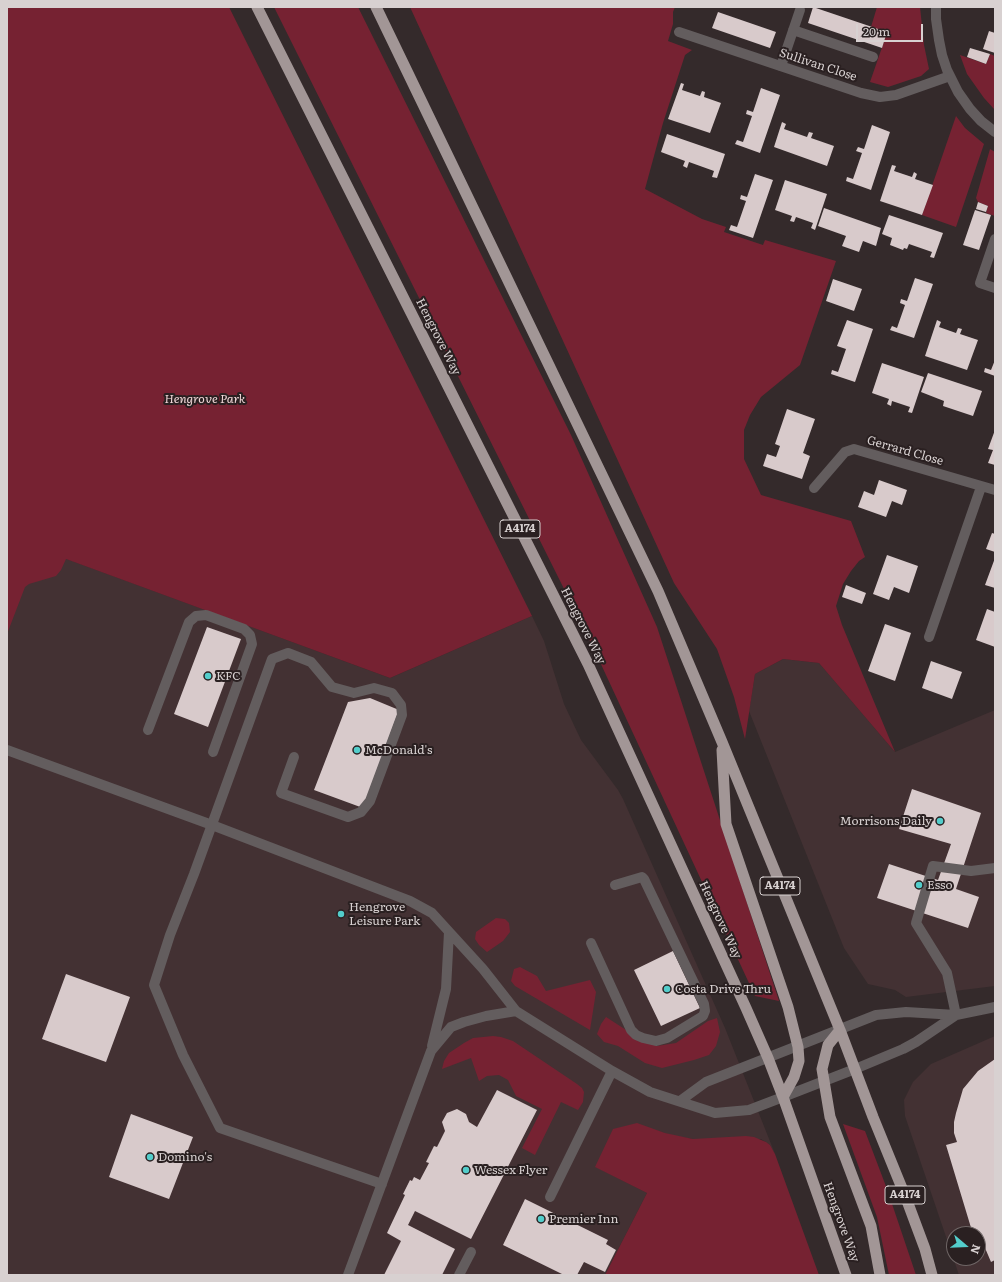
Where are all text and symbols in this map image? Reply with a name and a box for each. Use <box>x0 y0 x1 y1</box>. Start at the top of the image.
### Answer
scale bar <box>858 16 925 42</box>
text: 20 m <box>863 22 890 40</box>
street label: Sullivan Close <box>777 46 859 84</box>
street label: Hengrove Way <box>412 296 464 378</box>
park label: Hengrove Park <box>165 392 245 406</box>
street label: Gerrard Close <box>865 433 945 469</box>
road number: A4174 <box>500 520 540 538</box>
street label: Hengrove Way <box>557 585 609 667</box>
place label: KFC <box>216 669 241 683</box>
marker: KFC <box>203 671 213 681</box>
place label: McDonald's <box>365 743 432 757</box>
marker: McDonald's <box>352 745 362 755</box>
place label: Morrisons Daily <box>840 814 932 828</box>
marker: Morrisons Daily <box>935 816 945 826</box>
road number: A4174 <box>760 877 800 895</box>
place label: Esso <box>927 878 953 892</box>
street label: Hengrove Way <box>696 879 744 961</box>
marker: Esso <box>914 880 924 890</box>
place label: Hengrove Leisure Park <box>349 900 420 928</box>
marker: Hengrove Leisure Park <box>336 909 346 919</box>
place label: Costa Drive Thru <box>675 982 771 996</box>
marker: Costa Drive Thru <box>662 984 672 994</box>
place label: Domino's <box>158 1150 212 1164</box>
marker: Domino's <box>145 1152 155 1162</box>
place label: Wessex Flyer <box>474 1163 547 1177</box>
marker: Wessex Flyer <box>461 1165 471 1175</box>
street label: Hengrove Way <box>820 1180 862 1264</box>
road number: A4174 <box>885 1186 925 1204</box>
place label: Premier Inn <box>549 1212 618 1226</box>
marker: Premier Inn <box>536 1214 546 1224</box>
north arrow <box>946 1226 986 1266</box>
text: N <box>967 1243 985 1257</box>

